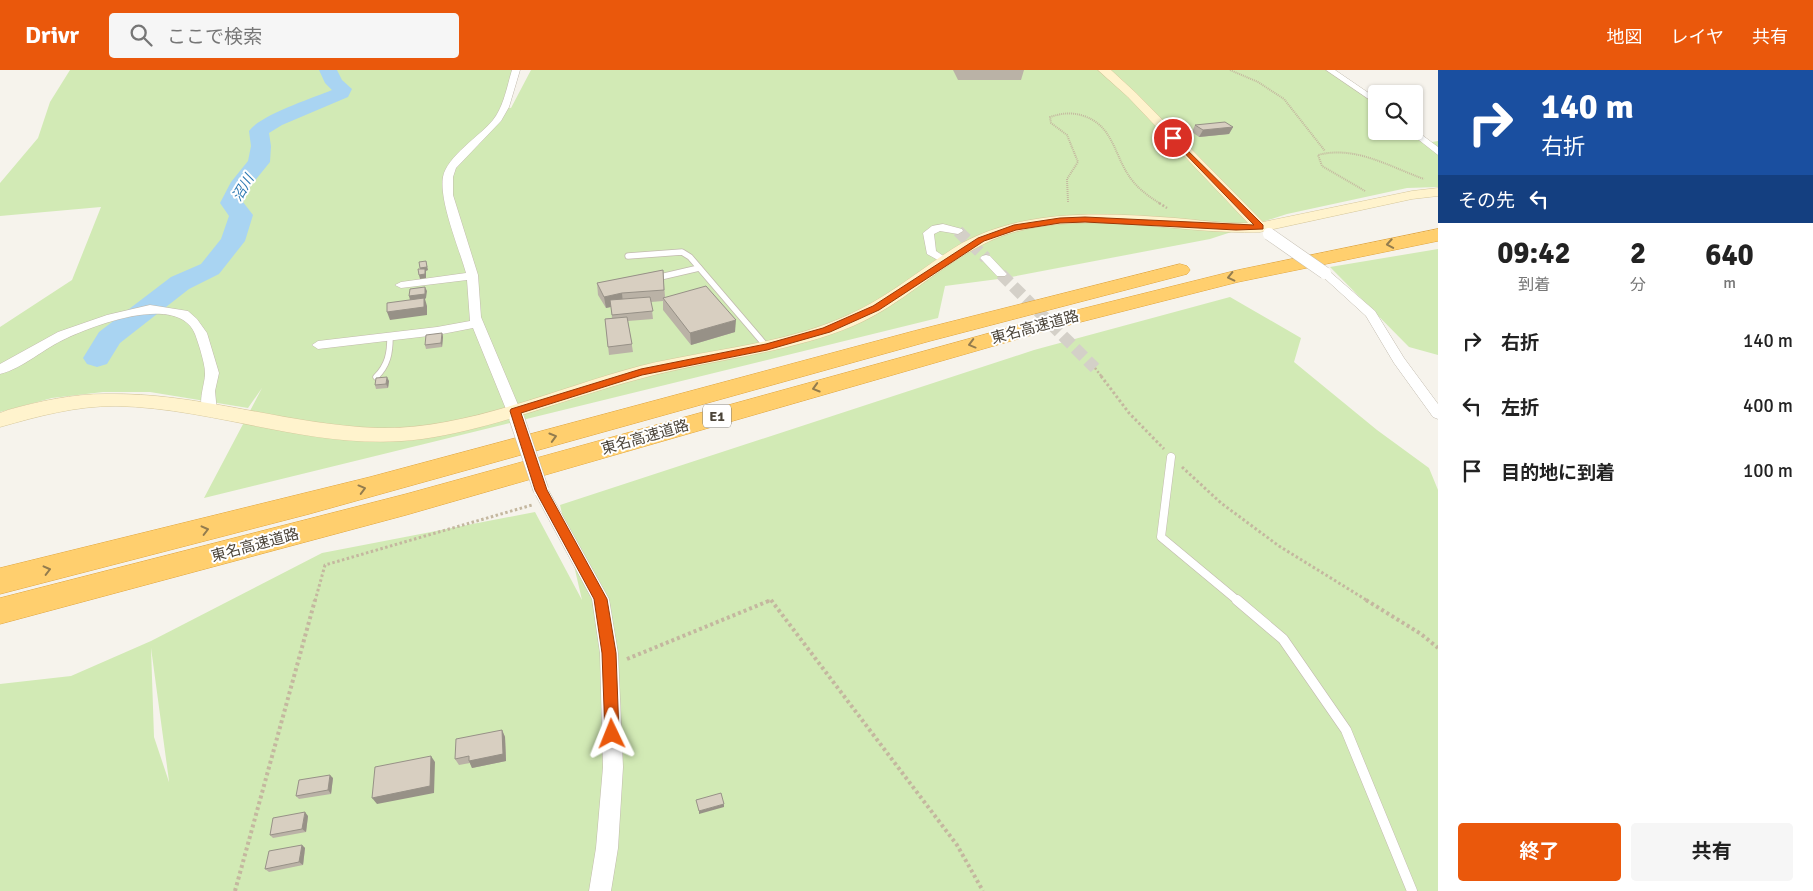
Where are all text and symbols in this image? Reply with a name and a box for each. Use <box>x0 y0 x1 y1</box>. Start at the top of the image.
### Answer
search box <box>109 13 459 58</box>
text: Drivr <box>25 20 79 50</box>
icon: search <box>127 21 155 49</box>
text: ここで検索 <box>167 25 262 49</box>
text: 地図 <box>1607 26 1643 48</box>
text: レイヤ <box>1671 26 1724 48</box>
text: 共有 <box>1752 26 1788 48</box>
map controls <box>1368 85 1423 140</box>
button: search <box>1368 85 1423 140</box>
text: 140 m <box>1541 85 1634 128</box>
icon: right <box>1458 90 1523 155</box>
pin <box>1152 117 1194 159</box>
icon: arrive <box>1159 124 1187 152</box>
text: 右折 <box>1541 133 1585 160</box>
water label: 沼川 <box>229 170 259 204</box>
icon: left <box>1525 185 1553 213</box>
text: その先 <box>1458 189 1515 213</box>
text: 09:42 <box>1497 235 1571 272</box>
text: 2 <box>1630 235 1646 272</box>
text: 640 <box>1705 237 1754 274</box>
one-way arrow <box>1386 238 1394 248</box>
one-way arrow <box>1227 272 1235 282</box>
text: m <box>1723 273 1736 293</box>
text: 到着 <box>1518 275 1550 295</box>
text: 分 <box>1630 275 1646 295</box>
street label: 東名高速道路 <box>989 307 1081 347</box>
icon: right <box>1458 327 1486 355</box>
text: 140 m <box>1743 329 1793 353</box>
text: 右折 <box>1501 331 1539 355</box>
one-way arrow <box>968 338 976 348</box>
one-way arrow <box>812 383 820 393</box>
icon: left <box>1458 392 1486 420</box>
text: 400 m <box>1743 394 1793 418</box>
text: 左折 <box>1501 396 1539 420</box>
road number: E1 <box>703 404 731 428</box>
street label: 東名高速道路 <box>599 416 691 458</box>
one-way arrow <box>548 433 556 443</box>
icon: arrive <box>1458 457 1486 485</box>
text: 100 m <box>1743 459 1793 483</box>
text: 目的地に到着 <box>1501 461 1615 485</box>
one-way arrow <box>358 484 367 495</box>
one-way arrow <box>200 525 209 536</box>
street label: 東名高速道路 <box>209 525 301 565</box>
one-way arrow <box>43 565 52 576</box>
position arrow <box>585 707 637 759</box>
button: 終了 <box>1458 823 1621 881</box>
button: 共有 <box>1631 823 1793 881</box>

